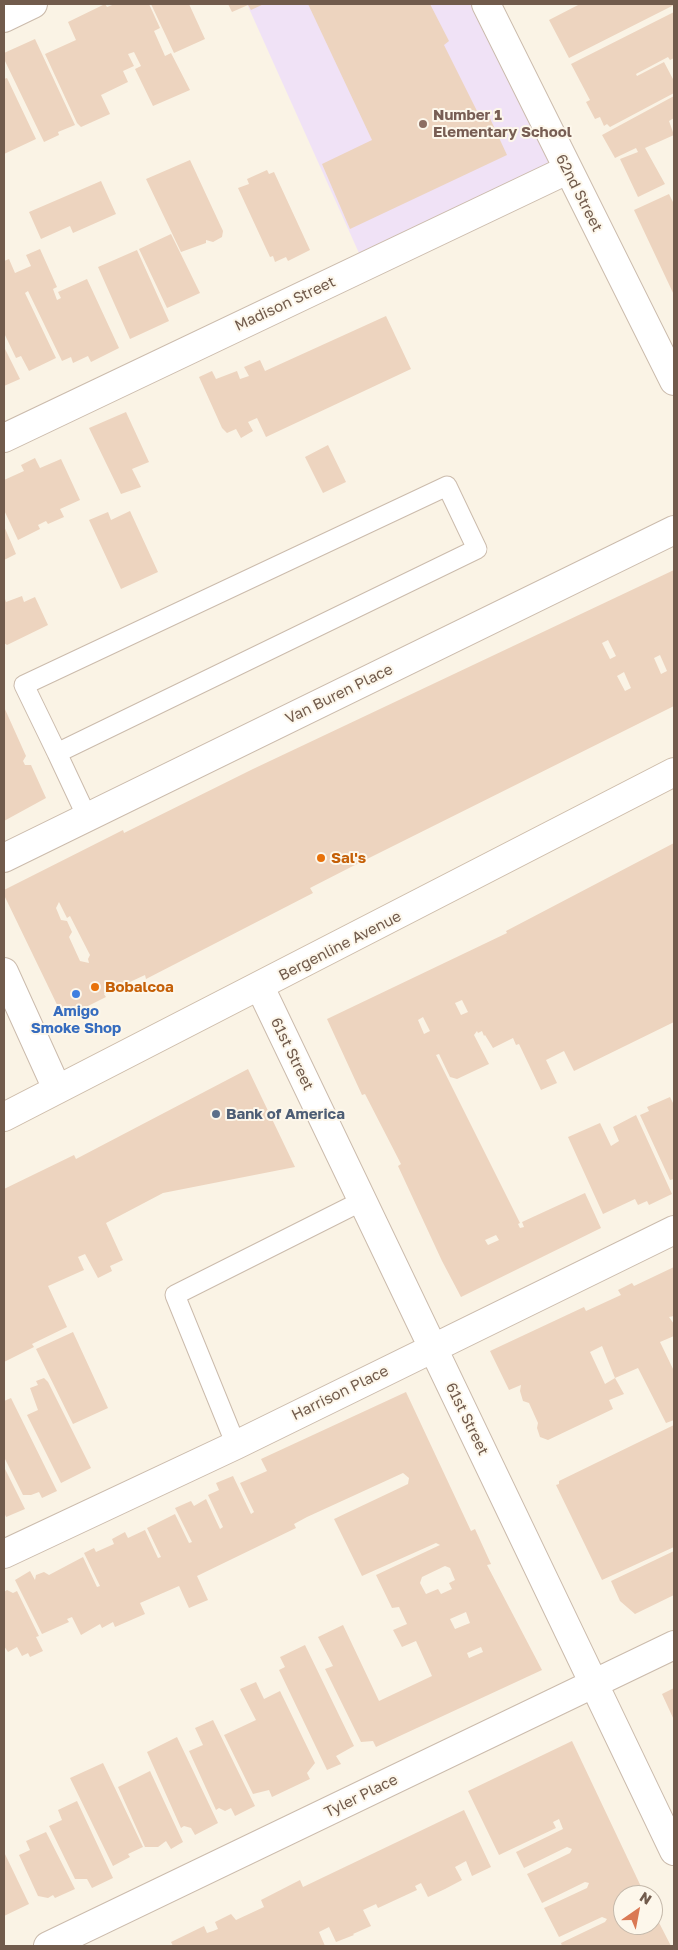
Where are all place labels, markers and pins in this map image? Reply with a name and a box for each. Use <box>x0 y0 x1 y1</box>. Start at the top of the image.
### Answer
place label: Number 1 Elementary School <box>433 106 572 141</box>
marker: Number 1 Elementary School <box>417 118 429 130</box>
place label: Sal's <box>331 849 366 867</box>
marker: Sal's <box>315 852 327 864</box>
place label: Bobalcoa <box>105 978 174 996</box>
marker: Bobalcoa <box>89 981 101 993</box>
marker: Amigo Smoke Shop <box>70 988 82 1000</box>
place label: Amigo Smoke Shop <box>31 1002 121 1037</box>
place label: Bank of America <box>226 1105 345 1123</box>
marker: Bank of America <box>210 1108 222 1120</box>

